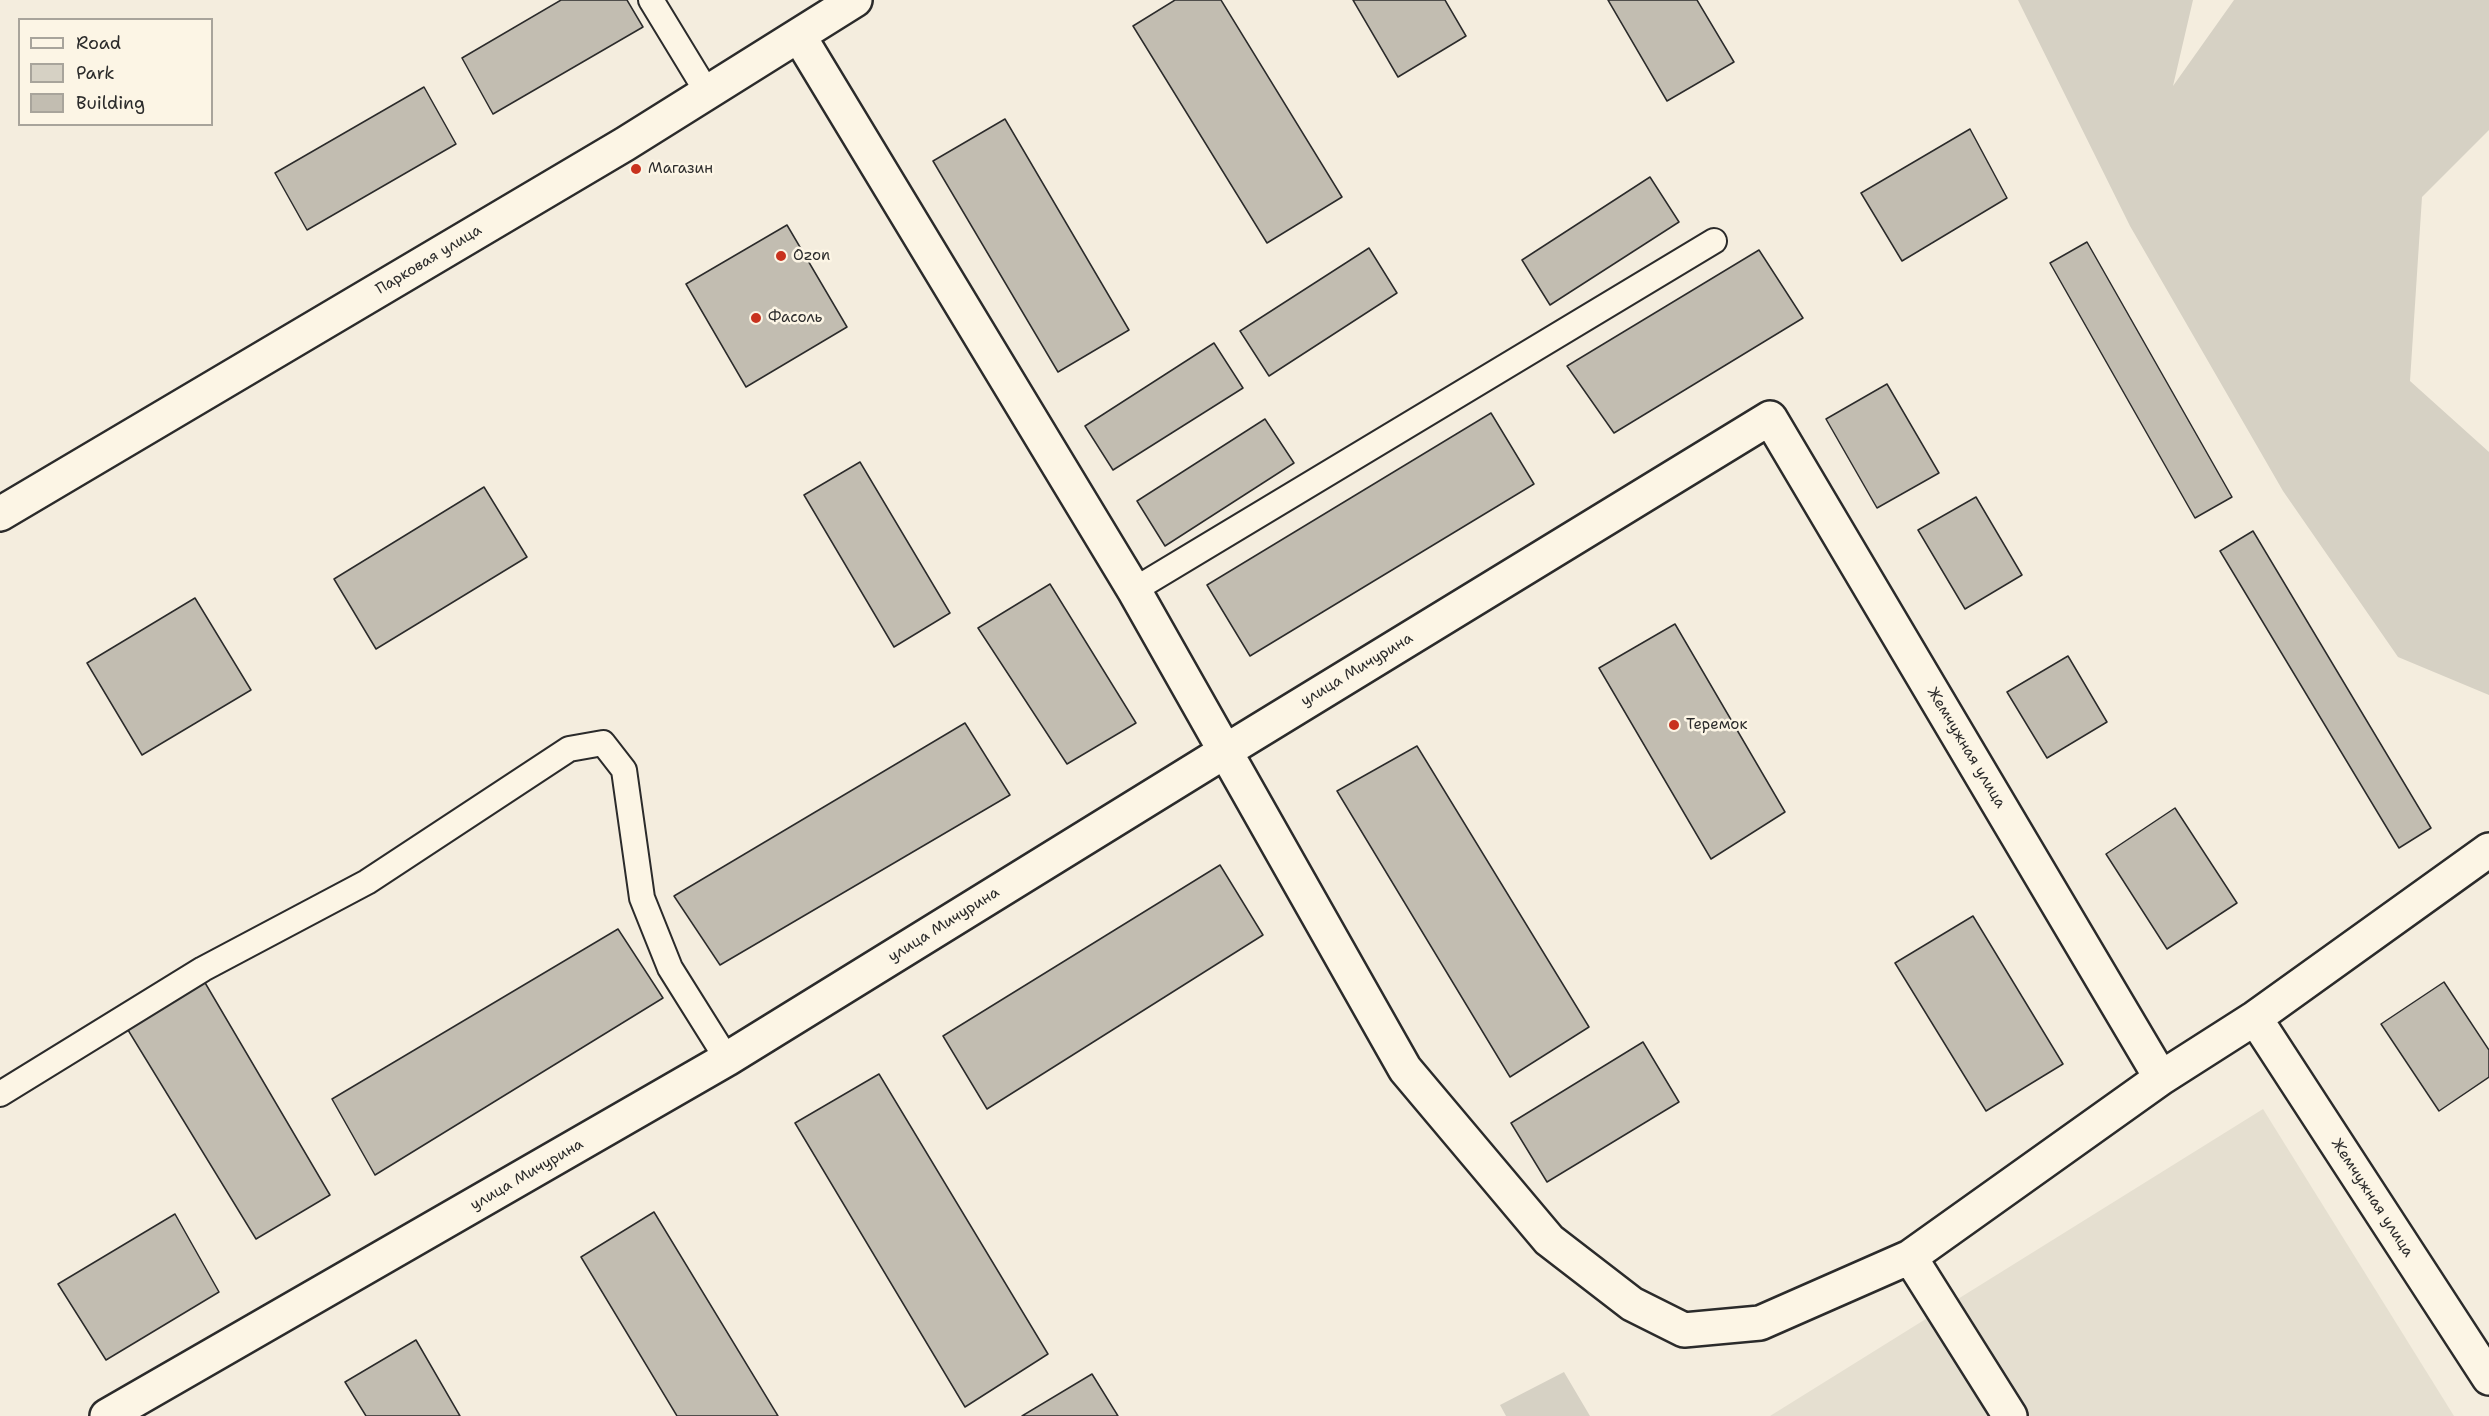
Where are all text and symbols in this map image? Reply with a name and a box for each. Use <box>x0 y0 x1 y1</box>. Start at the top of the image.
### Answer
legend <box>18 18 213 126</box>
text: Road <box>76 31 121 55</box>
text: Park <box>76 61 115 85</box>
text: Building <box>76 91 145 115</box>
place label: Магазин <box>648 160 713 178</box>
marker: Магазин <box>629 162 643 176</box>
street label: Парковая улица <box>373 221 485 299</box>
place label: Ozon <box>793 247 830 265</box>
marker: Ozon <box>774 249 788 263</box>
place label: Фасоль <box>768 309 822 327</box>
marker: Фасоль <box>749 311 763 325</box>
street label: улица Мичурина <box>1298 629 1416 711</box>
street label: Жемчужная улица <box>1923 684 2009 812</box>
place label: Теремок <box>1686 716 1747 734</box>
marker: Теремок <box>1667 718 1681 732</box>
street label: улица Мичурина <box>885 884 1003 966</box>
street label: улица Мичурина <box>467 1135 587 1215</box>
street label: Жемчужная улица <box>2327 1135 2417 1261</box>

